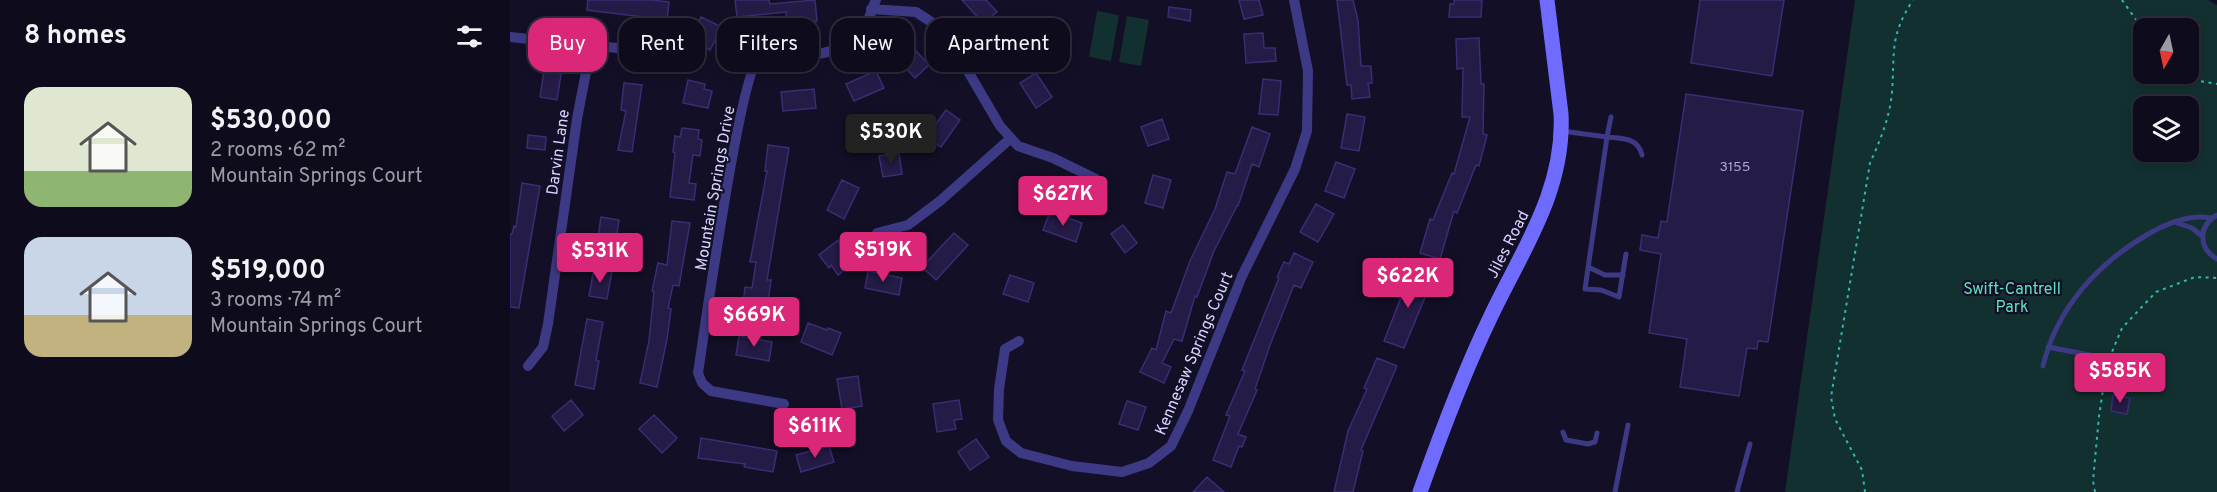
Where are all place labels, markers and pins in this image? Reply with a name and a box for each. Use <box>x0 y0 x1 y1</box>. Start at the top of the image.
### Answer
pin: $530K <box>849 114 933 165</box>
pin: $627K <box>1021 176 1105 227</box>
pin: $519K <box>841 232 925 283</box>
pin: $531K <box>558 233 642 284</box>
pin: $622K <box>1366 258 1450 309</box>
pin: $669K <box>712 297 796 348</box>
pin: $585K <box>2078 353 2162 404</box>
pin: $611K <box>773 408 857 459</box>

